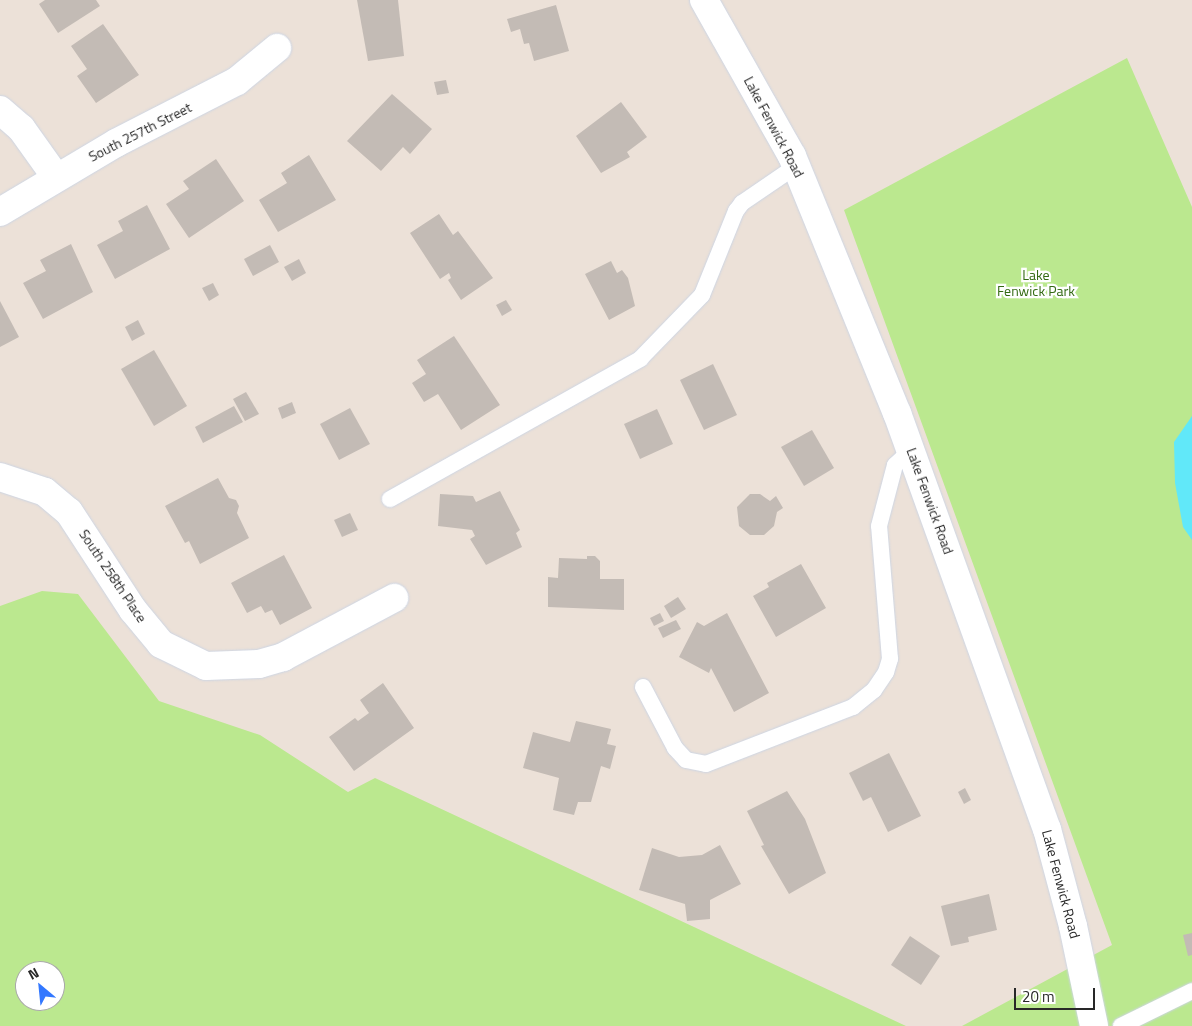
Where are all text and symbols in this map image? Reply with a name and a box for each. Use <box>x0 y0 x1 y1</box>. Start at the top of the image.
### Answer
street label: Lake Fenwick Road <box>740 74 808 180</box>
street label: South 257th Street <box>86 99 194 165</box>
park label: Lake Fenwick Park <box>997 267 1075 300</box>
street label: Lake Fenwick Road <box>903 446 957 556</box>
street label: South 258th Place <box>76 526 150 626</box>
street label: Lake Fenwick Road <box>1038 828 1084 940</box>
north arrow <box>15 961 65 1011</box>
text: N <box>24 962 42 985</box>
scale bar <box>1017 978 1098 1010</box>
text: 20 m <box>1022 985 1055 1008</box>

